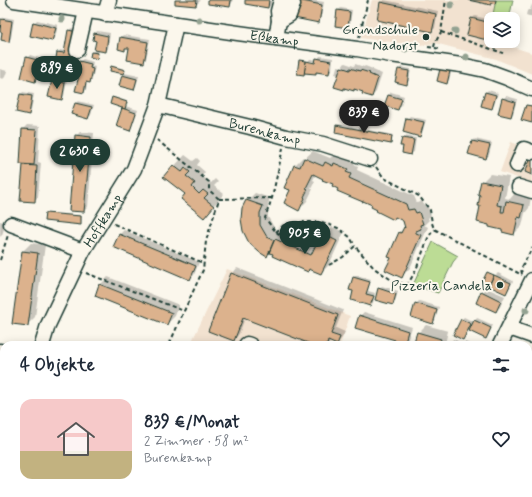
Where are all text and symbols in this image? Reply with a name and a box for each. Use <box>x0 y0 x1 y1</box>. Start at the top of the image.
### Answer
map controls <box>484 12 520 48</box>
button: layers <box>484 12 520 48</box>
place label: Grundschule Nadorst <box>342 21 418 55</box>
street label: Eßkamp <box>249 27 300 51</box>
marker: Grundschule Nadorst <box>421 32 431 42</box>
pin: 889 € <box>29 56 85 90</box>
text: 889 € <box>40 60 74 77</box>
pin: 839 € <box>336 100 392 134</box>
text: 839 € <box>348 104 380 121</box>
street label: Burenkamp <box>227 114 302 150</box>
pin: 2 630 € <box>43 139 117 173</box>
text: 2 630 € <box>59 143 101 160</box>
street label: Hoffkamp <box>80 190 127 251</box>
pin: 905 € <box>277 221 333 255</box>
text: 905 € <box>288 225 322 242</box>
place label: Pizzeria Candela <box>391 277 492 295</box>
marker: Pizzeria Candela <box>495 280 505 290</box>
text: 4 Objekte <box>20 354 95 376</box>
icon: filters <box>490 354 512 376</box>
text: 839 €/Monat <box>144 411 240 433</box>
icon: home <box>52 415 100 463</box>
icon: heart <box>490 428 512 450</box>
text: 2 Zimmer · 58 m² <box>144 433 249 450</box>
text: Burenkamp <box>144 450 212 467</box>

